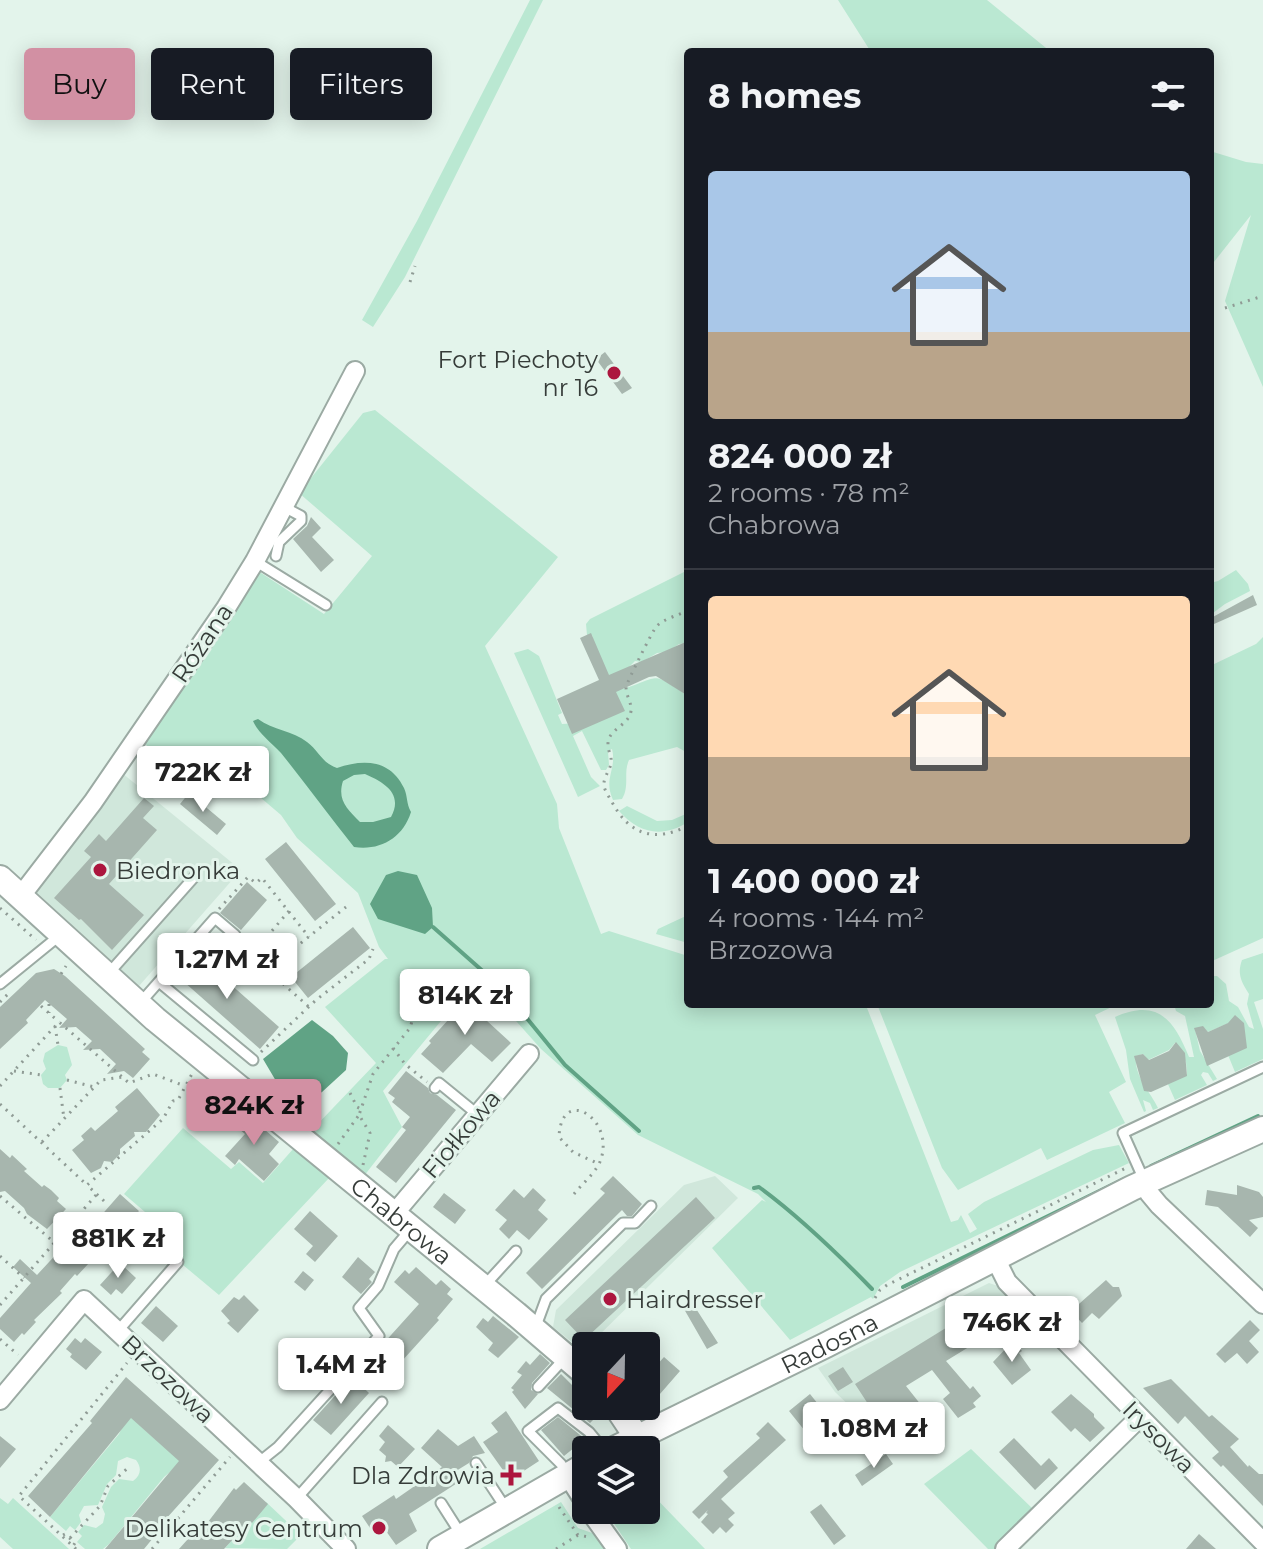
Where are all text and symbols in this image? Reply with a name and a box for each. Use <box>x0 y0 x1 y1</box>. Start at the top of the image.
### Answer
chip: Buy <box>24 48 135 120</box>
chip: Rent <box>151 48 274 120</box>
chip: Filters <box>290 48 432 120</box>
icon: filters <box>1146 74 1190 118</box>
text: 8 homes <box>708 75 861 117</box>
icon: home <box>877 223 1021 367</box>
place label: Fort Piechoty nr 16 <box>437 345 598 402</box>
marker: Fort Piechoty nr 16 <box>605 364 623 382</box>
text: 824 000 zł <box>708 435 892 477</box>
text: 2 rooms · 78 m² <box>708 477 910 509</box>
text: Chabrowa <box>708 509 841 541</box>
street label: Różana <box>165 598 239 688</box>
icon: home <box>877 648 1021 792</box>
pin: 722K zł <box>129 746 277 814</box>
text: 722K zł <box>155 756 251 788</box>
place label: Biedronka <box>116 856 240 885</box>
text: 1 400 000 zł <box>708 860 919 902</box>
marker: Biedronka <box>91 861 109 879</box>
text: 4 rooms · 144 m² <box>708 902 924 934</box>
pin: 1.27M zł <box>144 933 310 1001</box>
text: Brzozowa <box>708 934 834 966</box>
text: 1.27M zł <box>175 943 279 975</box>
pin: 814K zł <box>391 969 539 1037</box>
text: 814K zł <box>418 979 512 1011</box>
pin: 824K zł <box>180 1079 328 1147</box>
street label: Fiołkowa <box>416 1084 506 1184</box>
text: 824K zł <box>204 1089 304 1121</box>
street label: Chabrowa <box>345 1171 458 1271</box>
pin: 881K zł <box>44 1212 192 1280</box>
text: 881K zł <box>71 1222 165 1254</box>
place label: Hairdresser <box>626 1285 763 1314</box>
marker: Hairdresser <box>601 1290 619 1308</box>
pin: 746K zł <box>938 1296 1086 1364</box>
text: 746K zł <box>963 1306 1061 1338</box>
street label: Radosna <box>776 1307 883 1380</box>
street label: Brzozowa <box>116 1329 220 1429</box>
north arrow <box>572 1332 660 1420</box>
map controls <box>572 1332 660 1524</box>
pin: 1.4M zł <box>267 1338 415 1406</box>
text: 1.4M zł <box>296 1348 386 1380</box>
street label: Irysowa <box>1117 1395 1201 1479</box>
pin: 1.08M zł <box>791 1402 957 1470</box>
text: 1.08M zł <box>821 1412 927 1444</box>
button: layers <box>572 1436 660 1524</box>
place label: Dla Zdrowia <box>351 1461 495 1490</box>
marker: Dla Zdrowia <box>502 1466 520 1484</box>
place label: Delikatesy Centrum <box>125 1514 363 1543</box>
marker: Delikatesy Centrum <box>370 1519 388 1537</box>

